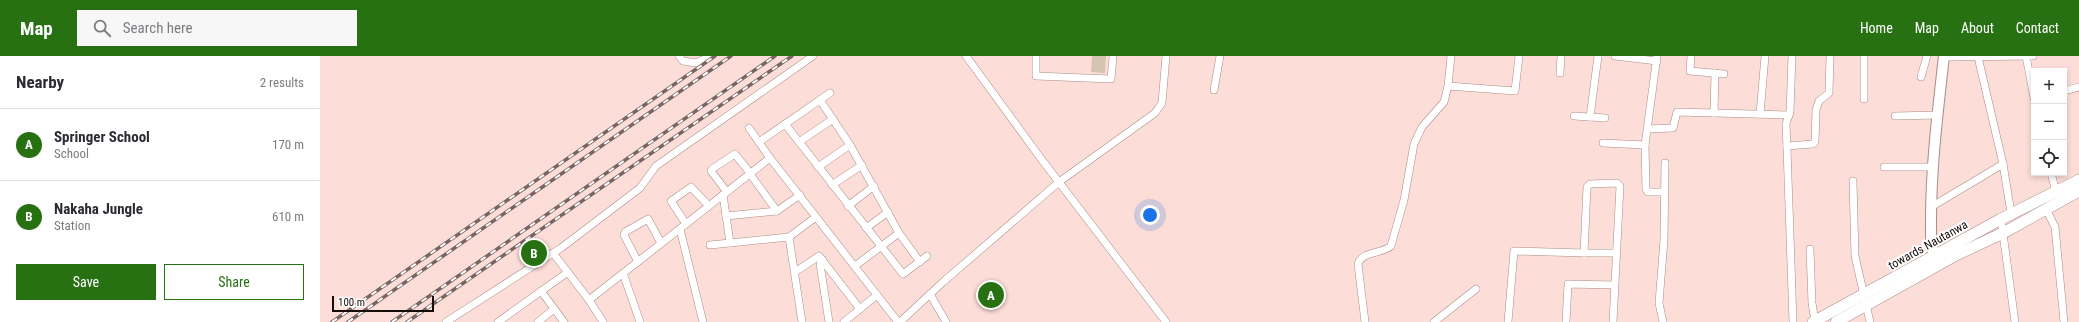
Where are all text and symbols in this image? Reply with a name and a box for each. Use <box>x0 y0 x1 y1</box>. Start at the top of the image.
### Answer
search box <box>77 10 357 46</box>
text: Map <box>20 17 53 40</box>
icon: search <box>91 17 113 39</box>
text: Search here <box>123 19 193 37</box>
text: Home <box>1860 20 1893 36</box>
text: Map <box>1915 20 1939 36</box>
text: About <box>1961 20 1994 36</box>
text: Contact <box>2016 20 2059 36</box>
map controls <box>2031 68 2067 176</box>
button: + <box>2031 68 2067 104</box>
text: Nearby <box>16 72 64 92</box>
text: 2 results <box>260 75 304 90</box>
button: − <box>2031 104 2067 140</box>
text: Springer School <box>54 128 150 146</box>
text: A <box>25 137 33 152</box>
text: 170 m <box>272 137 304 152</box>
button: locate <box>2031 140 2067 176</box>
text: School <box>54 146 89 161</box>
text: Nakaha Jungle <box>54 200 143 218</box>
your location <box>1140 205 1160 225</box>
text: B <box>25 209 33 224</box>
text: 610 m <box>272 209 304 224</box>
street label: towards Nautanwa <box>1886 217 1970 273</box>
text: Station <box>54 218 90 233</box>
pin: B <box>521 238 547 268</box>
button: Save <box>16 264 156 300</box>
button: Share <box>164 264 304 300</box>
pin: A <box>978 280 1004 310</box>
scale bar <box>332 294 434 313</box>
text: 100 m <box>338 296 365 309</box>

